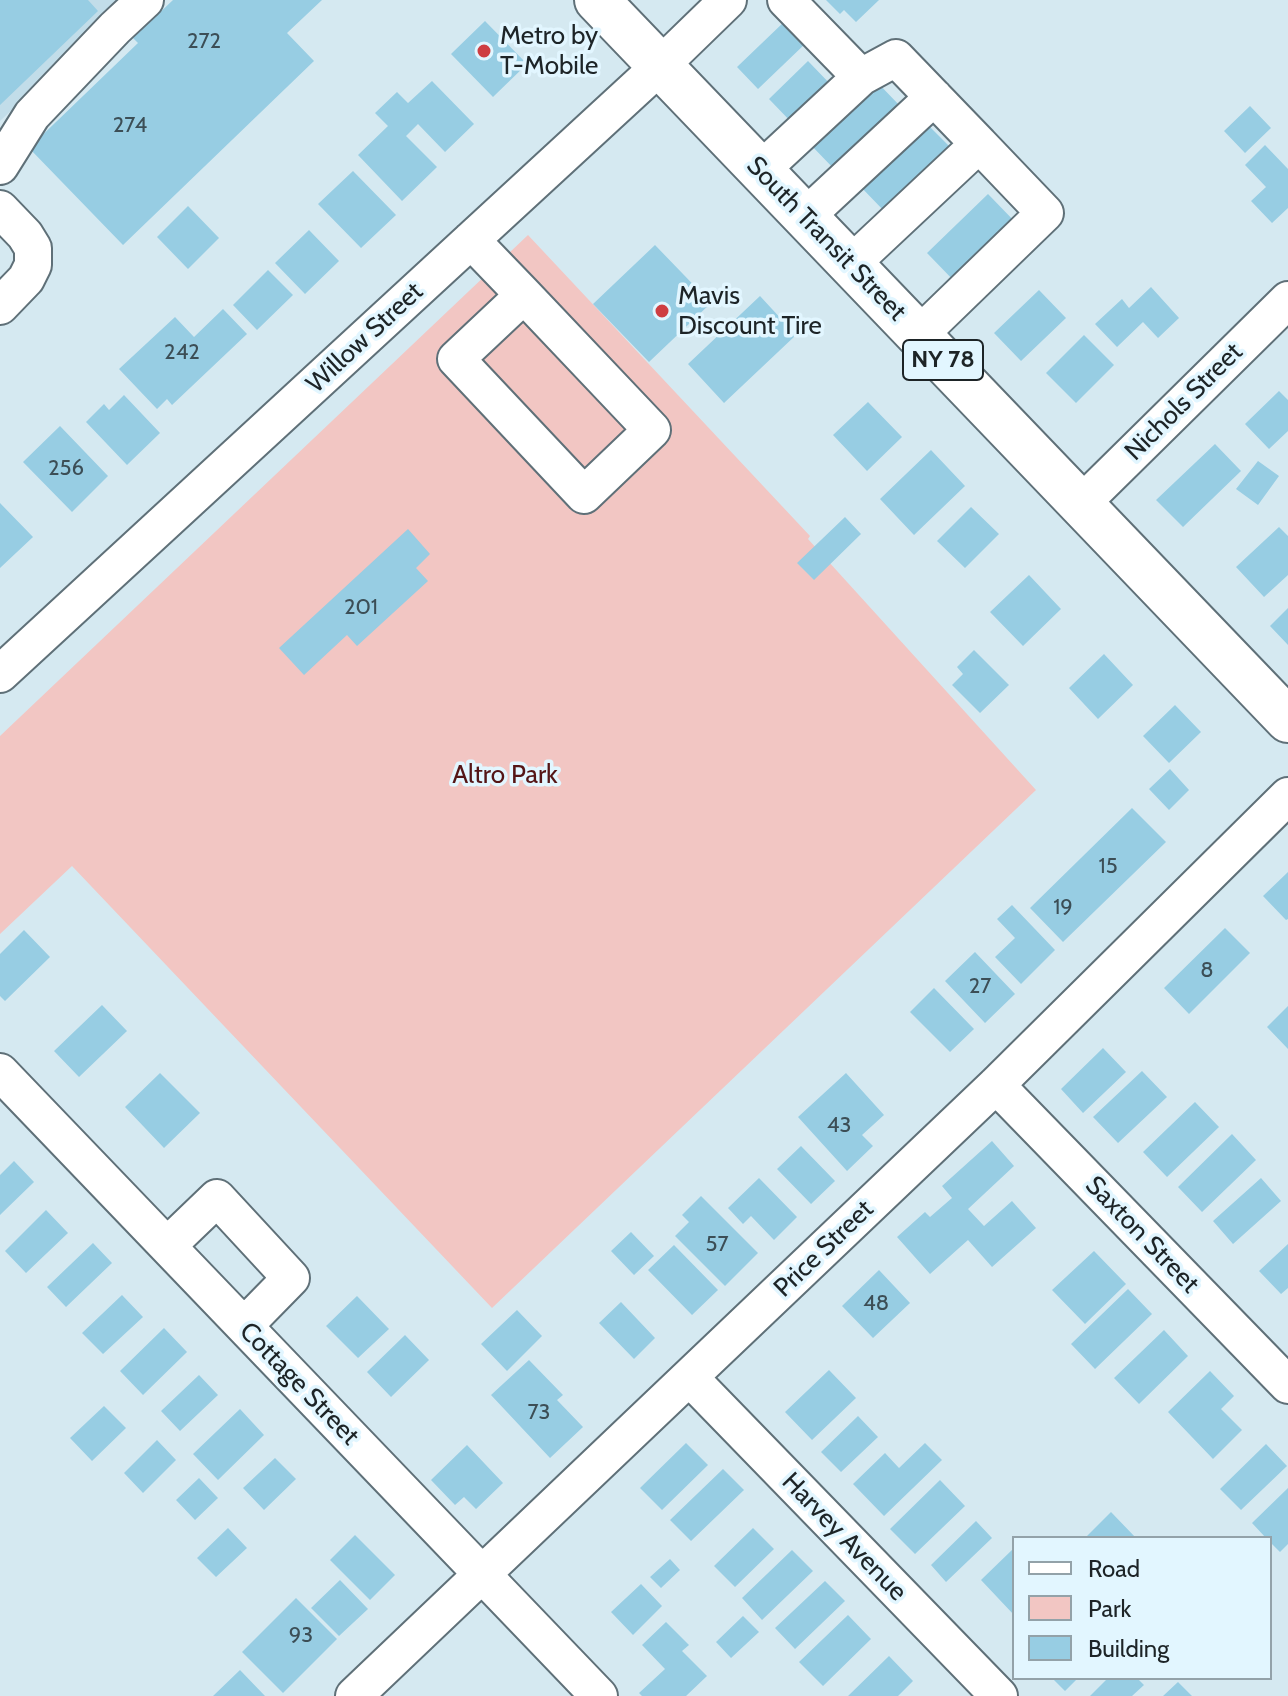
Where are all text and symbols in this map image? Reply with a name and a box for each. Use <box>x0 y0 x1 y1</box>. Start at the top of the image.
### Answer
place label: Metro by T-Mobile <box>500 20 598 82</box>
house number: 272 <box>187 29 221 55</box>
marker: Metro by T-Mobile <box>475 42 493 60</box>
house number: 274 <box>113 113 147 139</box>
street label: South Transit Street <box>740 150 912 328</box>
street label: Willow Street <box>300 276 430 400</box>
place label: Mavis Discount Tire <box>678 280 822 342</box>
marker: Mavis Discount Tire <box>653 302 671 320</box>
street label: Nichols Street <box>1119 337 1249 467</box>
house number: 242 <box>164 340 200 366</box>
road number: NY 78 <box>903 340 983 380</box>
house number: 256 <box>48 456 84 482</box>
house number: 201 <box>344 595 378 621</box>
park label: Altro Park <box>452 759 558 791</box>
house number: 15 <box>1098 854 1118 880</box>
house number: 19 <box>1053 895 1073 921</box>
house number: 8 <box>1200 958 1214 984</box>
house number: 27 <box>969 974 991 1000</box>
house number: 43 <box>827 1113 851 1139</box>
street label: Saxton Street <box>1079 1170 1205 1300</box>
street label: Price Street <box>768 1194 880 1304</box>
house number: 57 <box>706 1232 728 1258</box>
house number: 48 <box>863 1291 889 1317</box>
street label: Cottage Street <box>233 1316 365 1452</box>
house number: 73 <box>528 1400 550 1426</box>
street label: Harvey Avenue <box>775 1466 913 1608</box>
legend <box>1012 1536 1272 1680</box>
text: Road <box>1088 1554 1140 1583</box>
text: Park <box>1088 1594 1131 1623</box>
house number: 93 <box>289 1623 313 1649</box>
text: Building <box>1088 1634 1169 1663</box>

